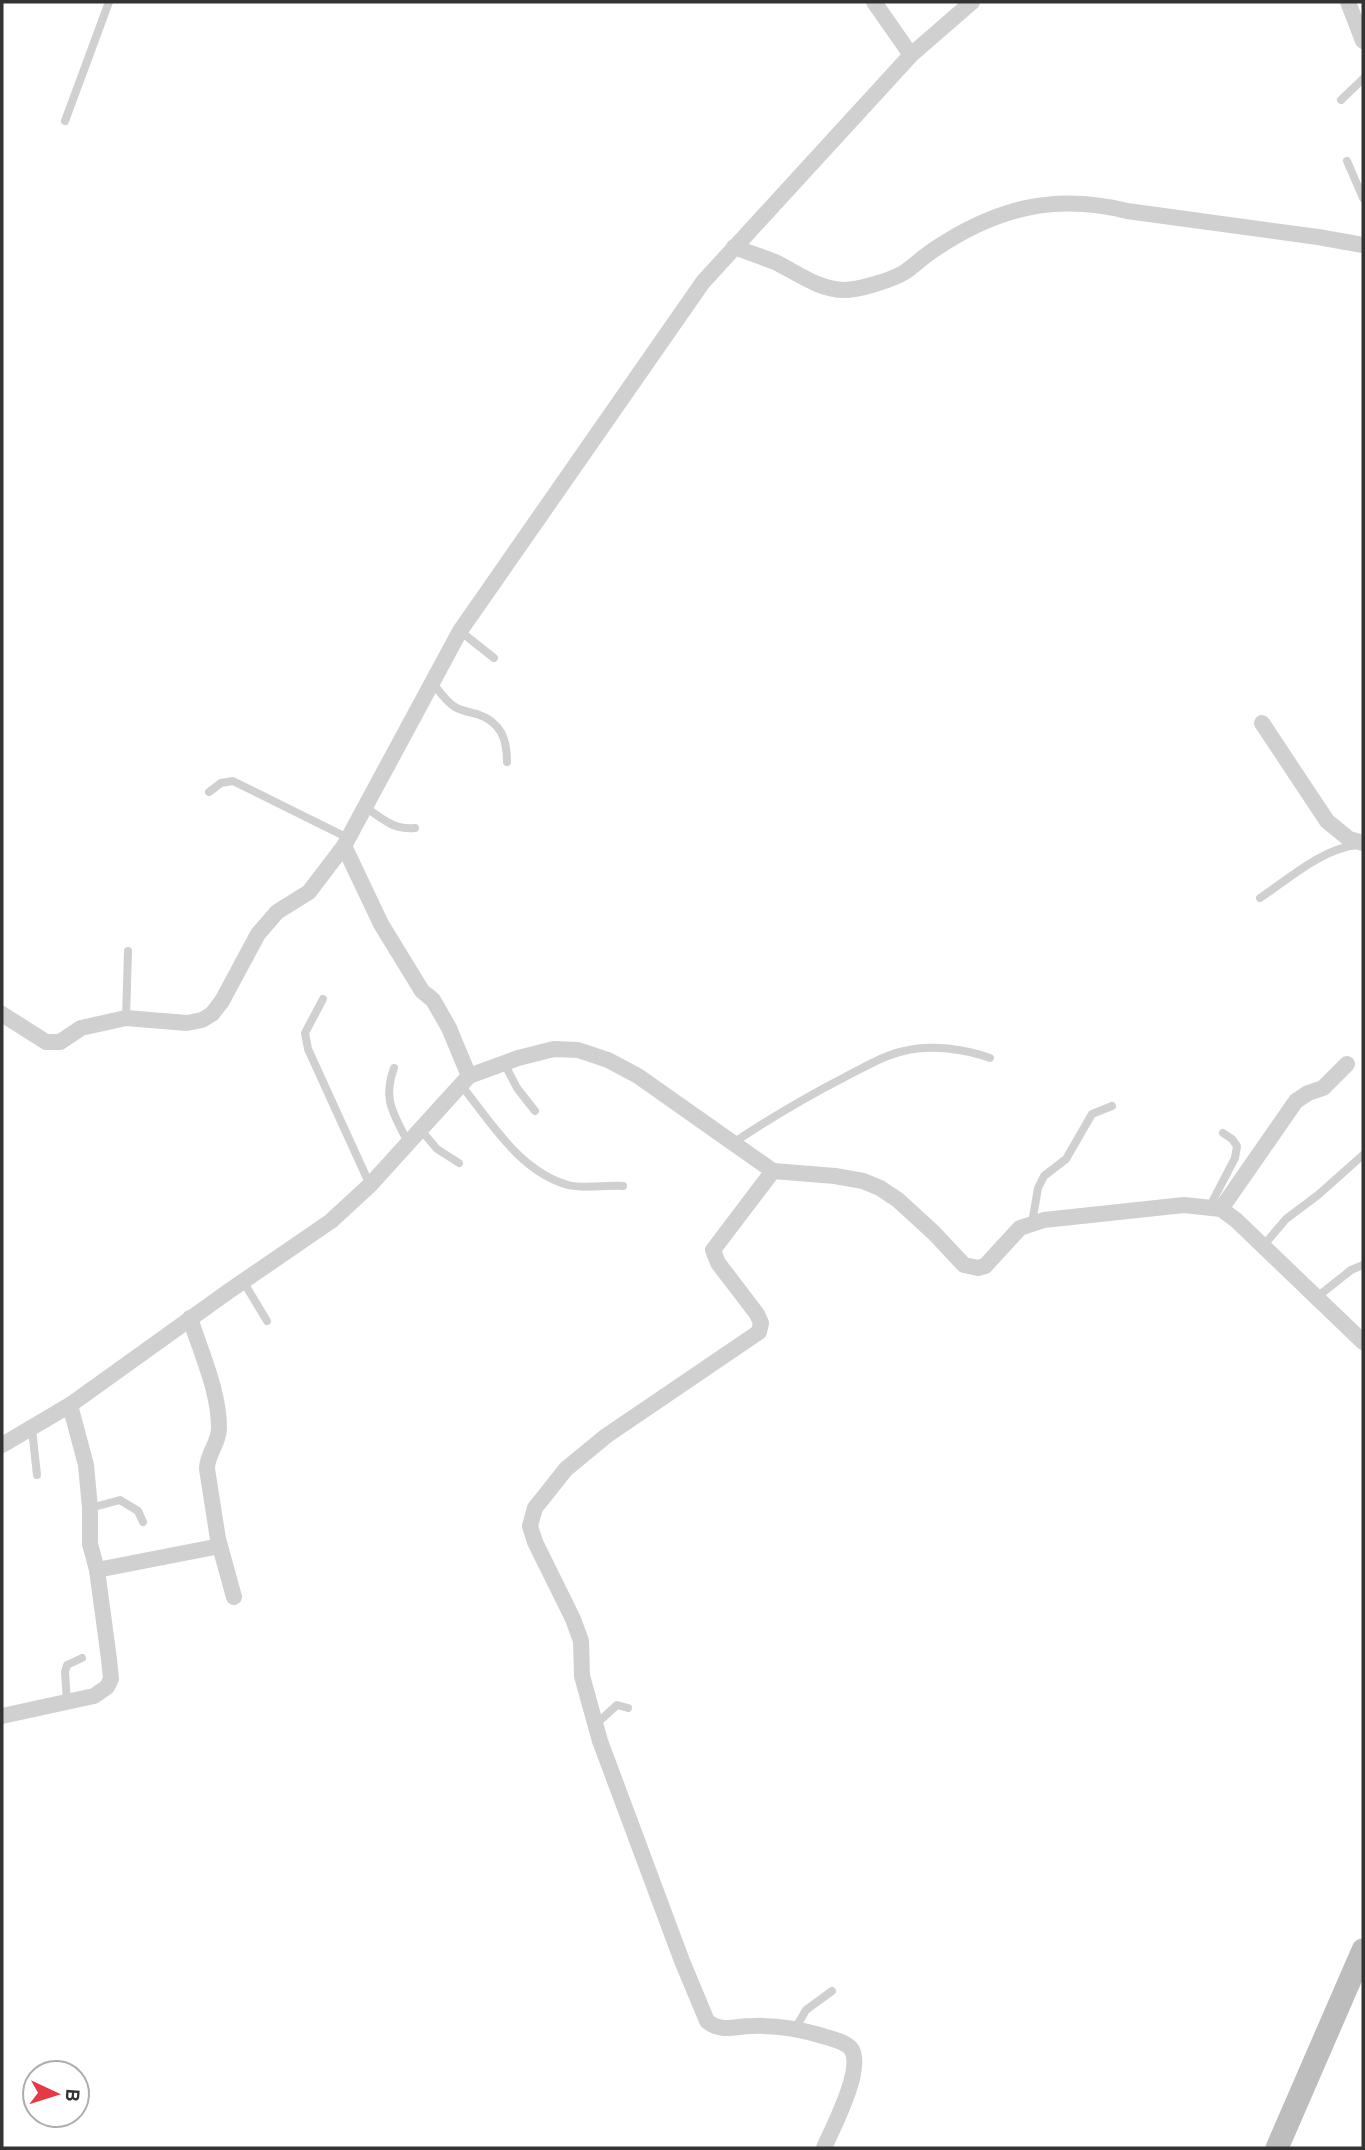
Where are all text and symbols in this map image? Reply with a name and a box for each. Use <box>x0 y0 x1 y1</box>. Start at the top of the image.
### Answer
north arrow <box>21 2059 91 2129</box>
text: B <box>59 2088 83 2102</box>

